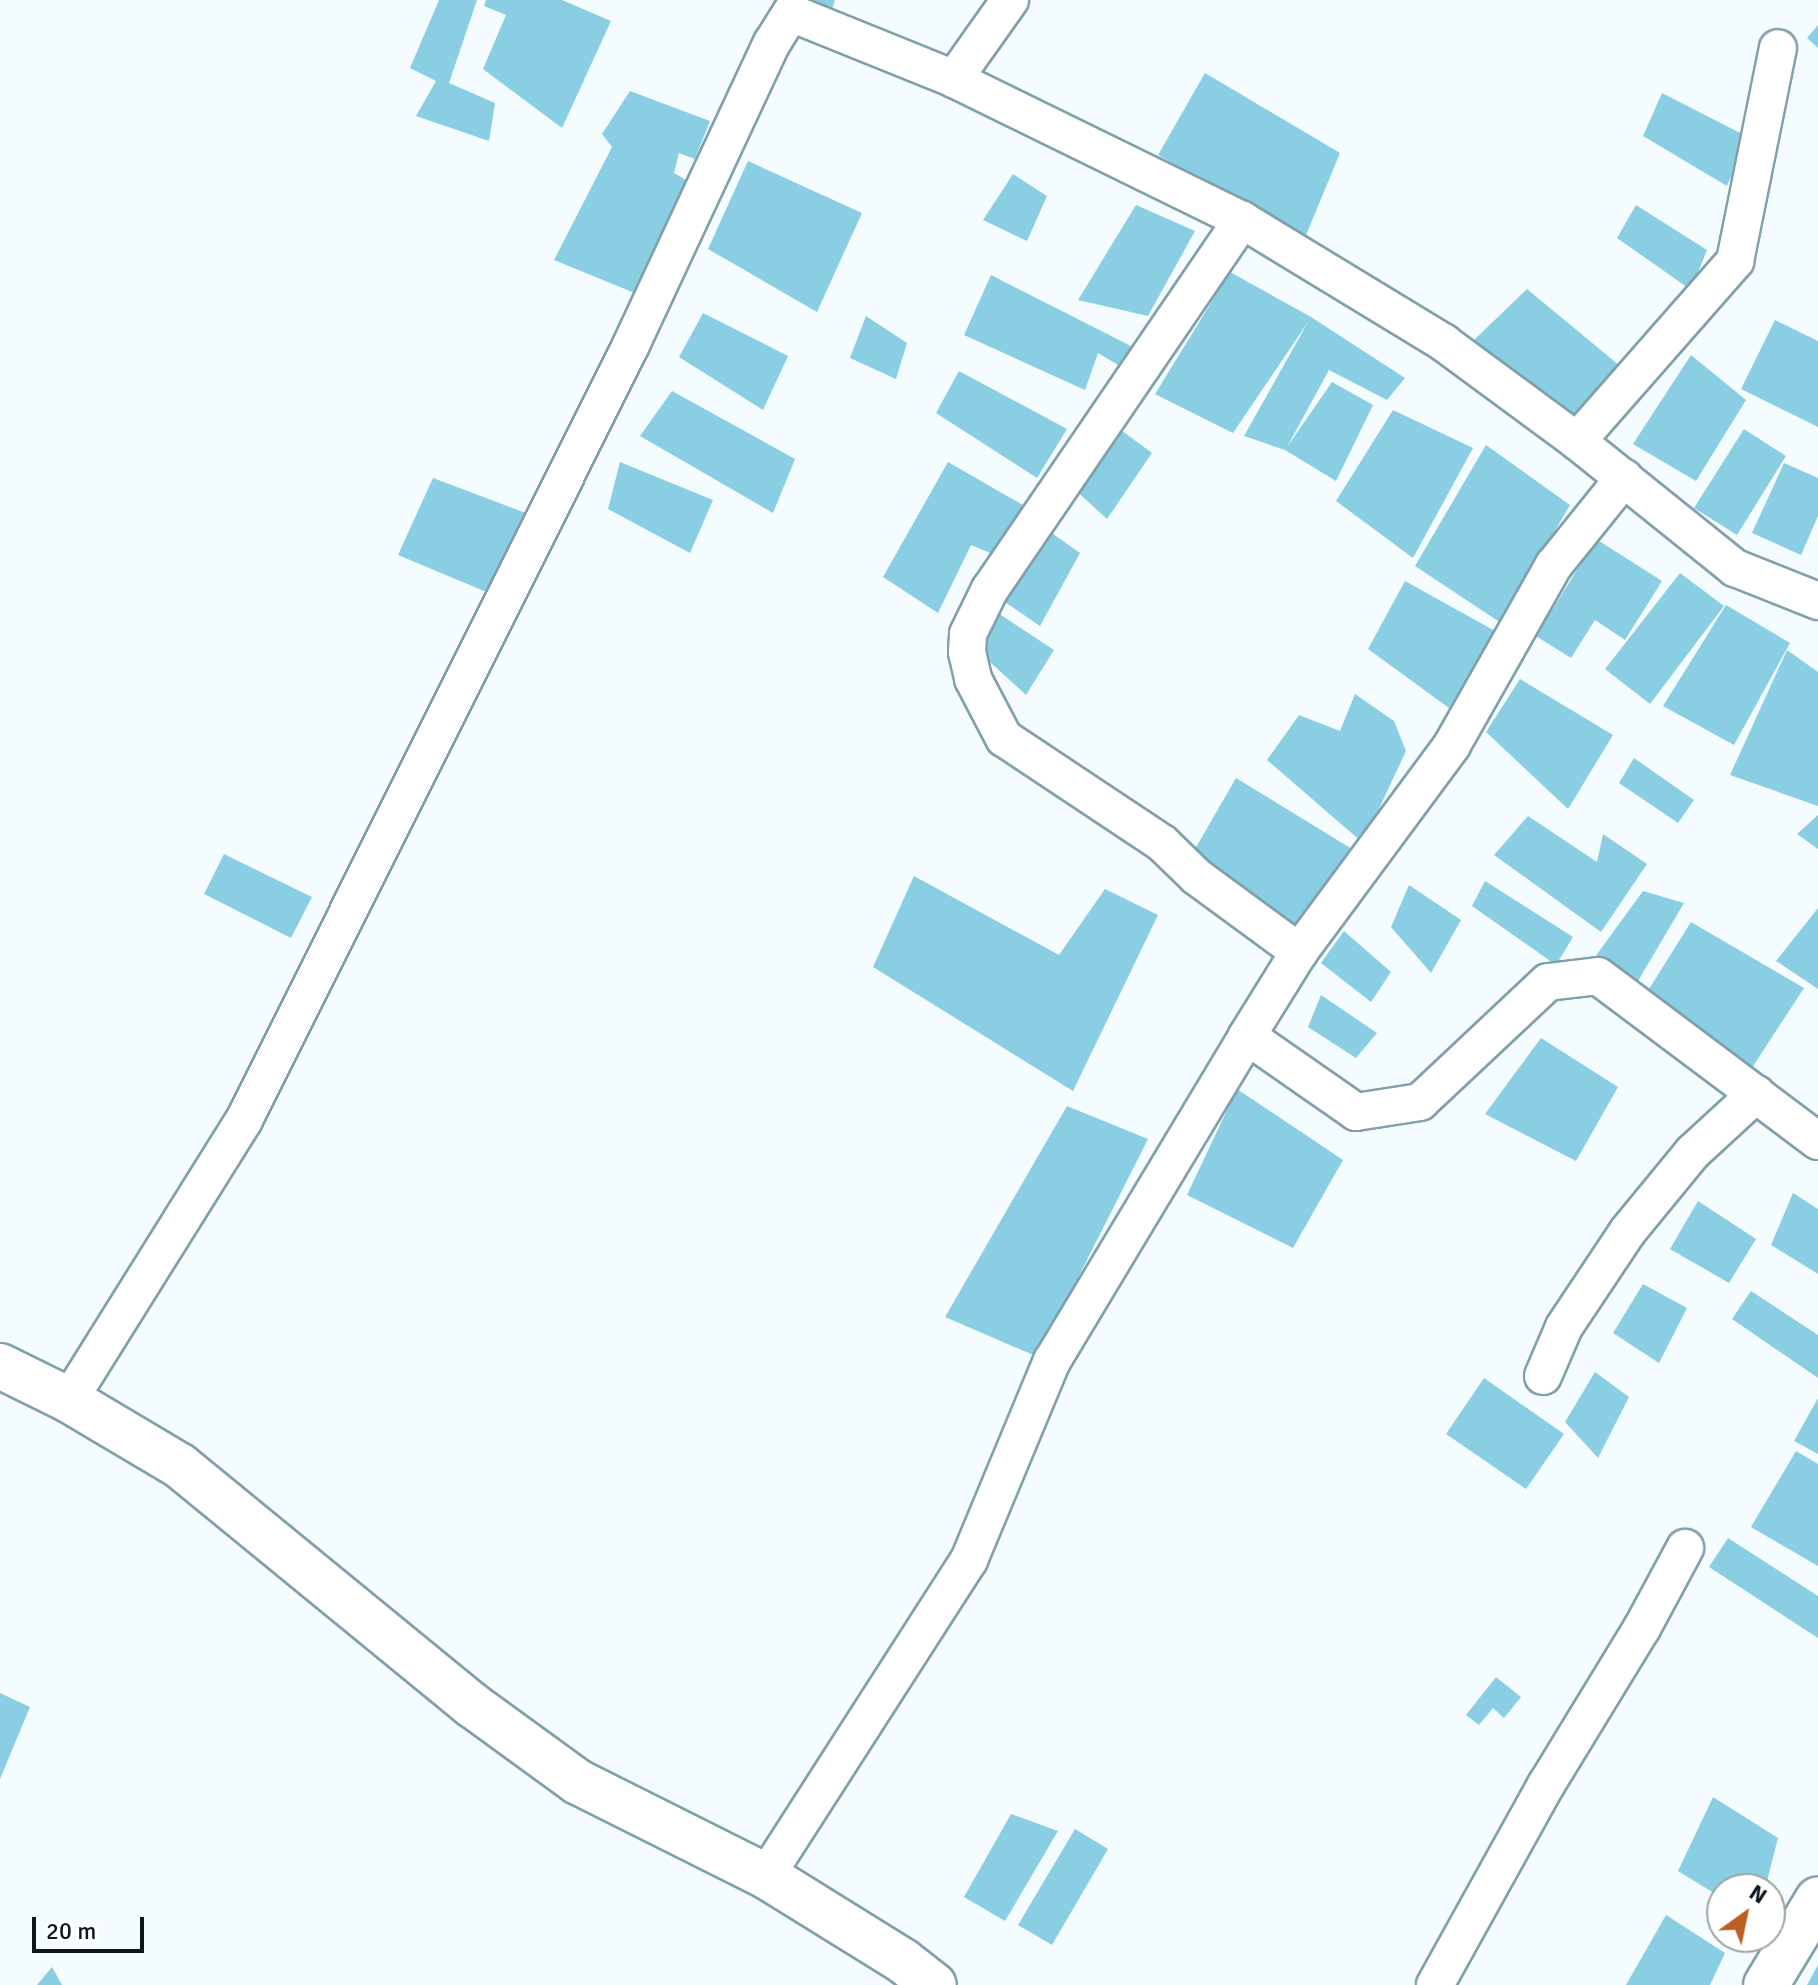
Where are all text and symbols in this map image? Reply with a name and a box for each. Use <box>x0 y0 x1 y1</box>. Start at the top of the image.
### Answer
north arrow <box>1706 1873 1786 1953</box>
text: N <box>1744 1879 1772 1910</box>
scale bar <box>36 1901 148 1951</box>
text: 20 m <box>46 1916 96 1946</box>

